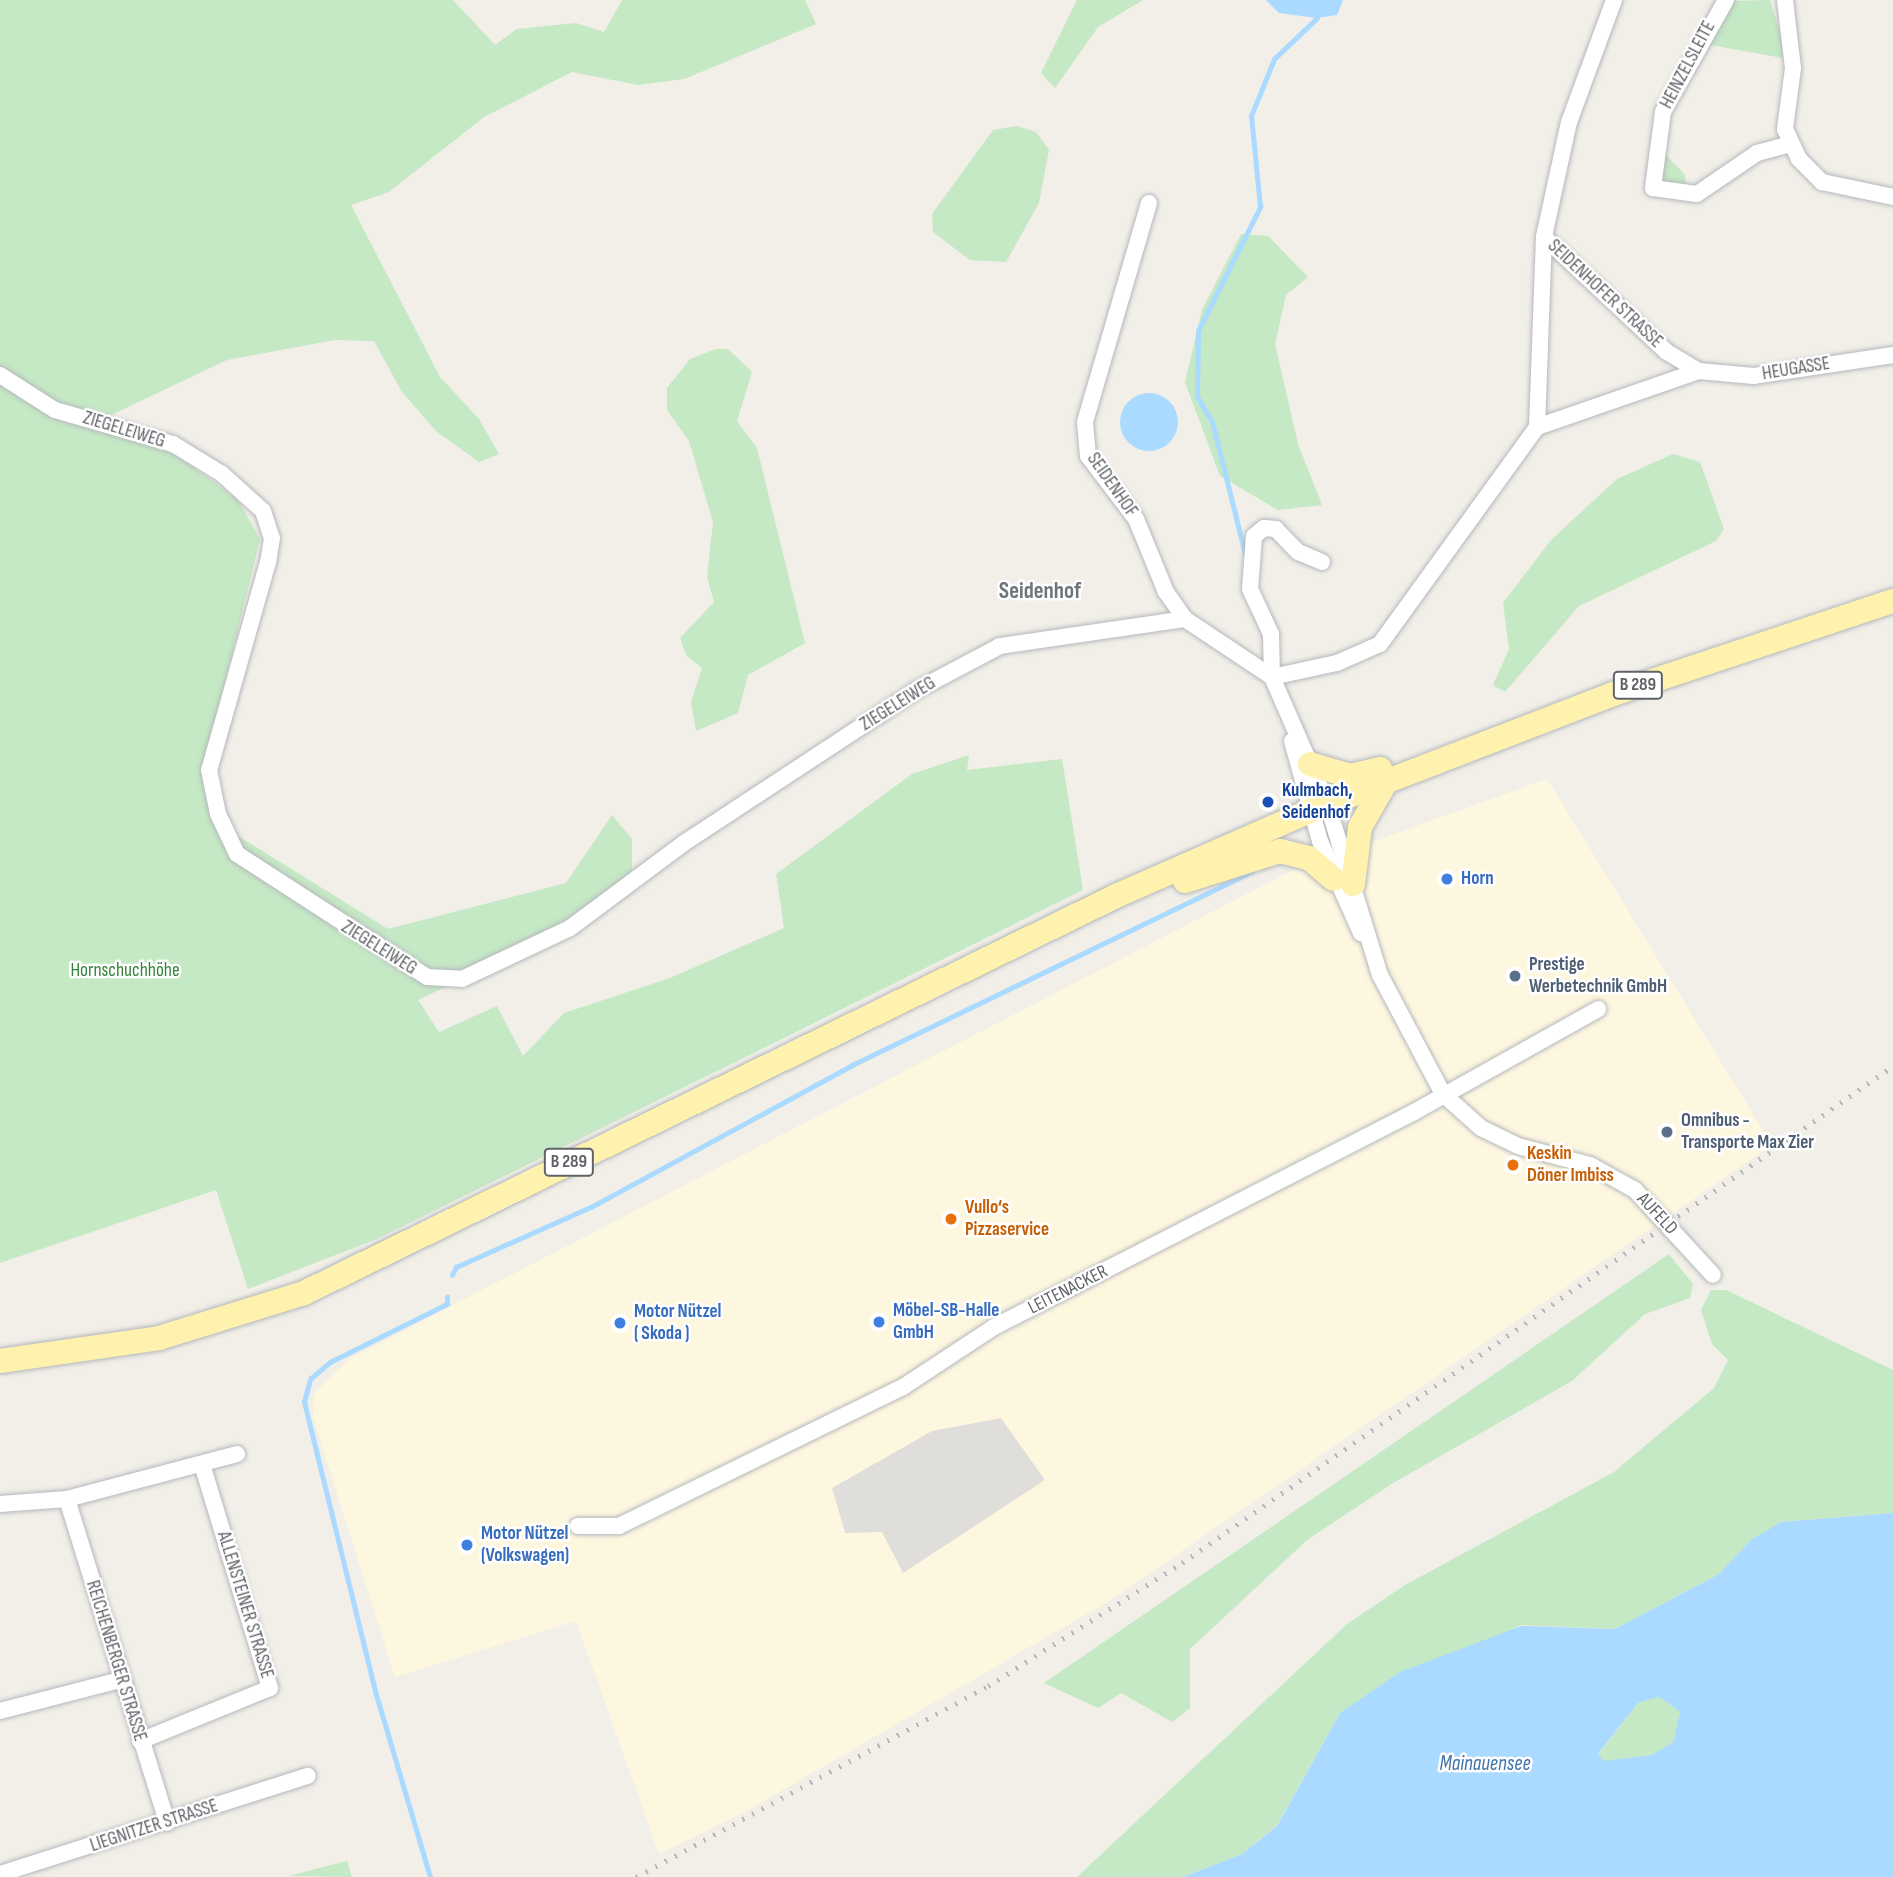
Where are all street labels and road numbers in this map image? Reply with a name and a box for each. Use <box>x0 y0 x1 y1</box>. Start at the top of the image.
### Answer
street label: HEINZELSLEITE <box>1655 17 1721 113</box>
street label: SEIDENHOFER STRASSE <box>1543 235 1667 353</box>
street label: HEUGASSE <box>1760 352 1832 386</box>
street label: ZIEGELEIWEG <box>80 407 168 453</box>
street label: SEIDENHOF <box>1082 448 1142 522</box>
road number: B 289 <box>1612 670 1664 700</box>
street label: ZIEGELEIWEG <box>856 672 940 736</box>
street label: ZIEGELEIWEG <box>337 916 421 980</box>
road number: B 289 <box>543 1148 595 1176</box>
street label: AUFELD <box>1632 1188 1682 1240</box>
street label: LEITENACKER <box>1024 1260 1112 1320</box>
street label: ALLENSTEINER STRASSE <box>212 1529 278 1681</box>
street label: REICHENBERGER STRASSE <box>81 1578 151 1744</box>
street label: LIEGNITZER STRASSE <box>87 1795 221 1857</box>

